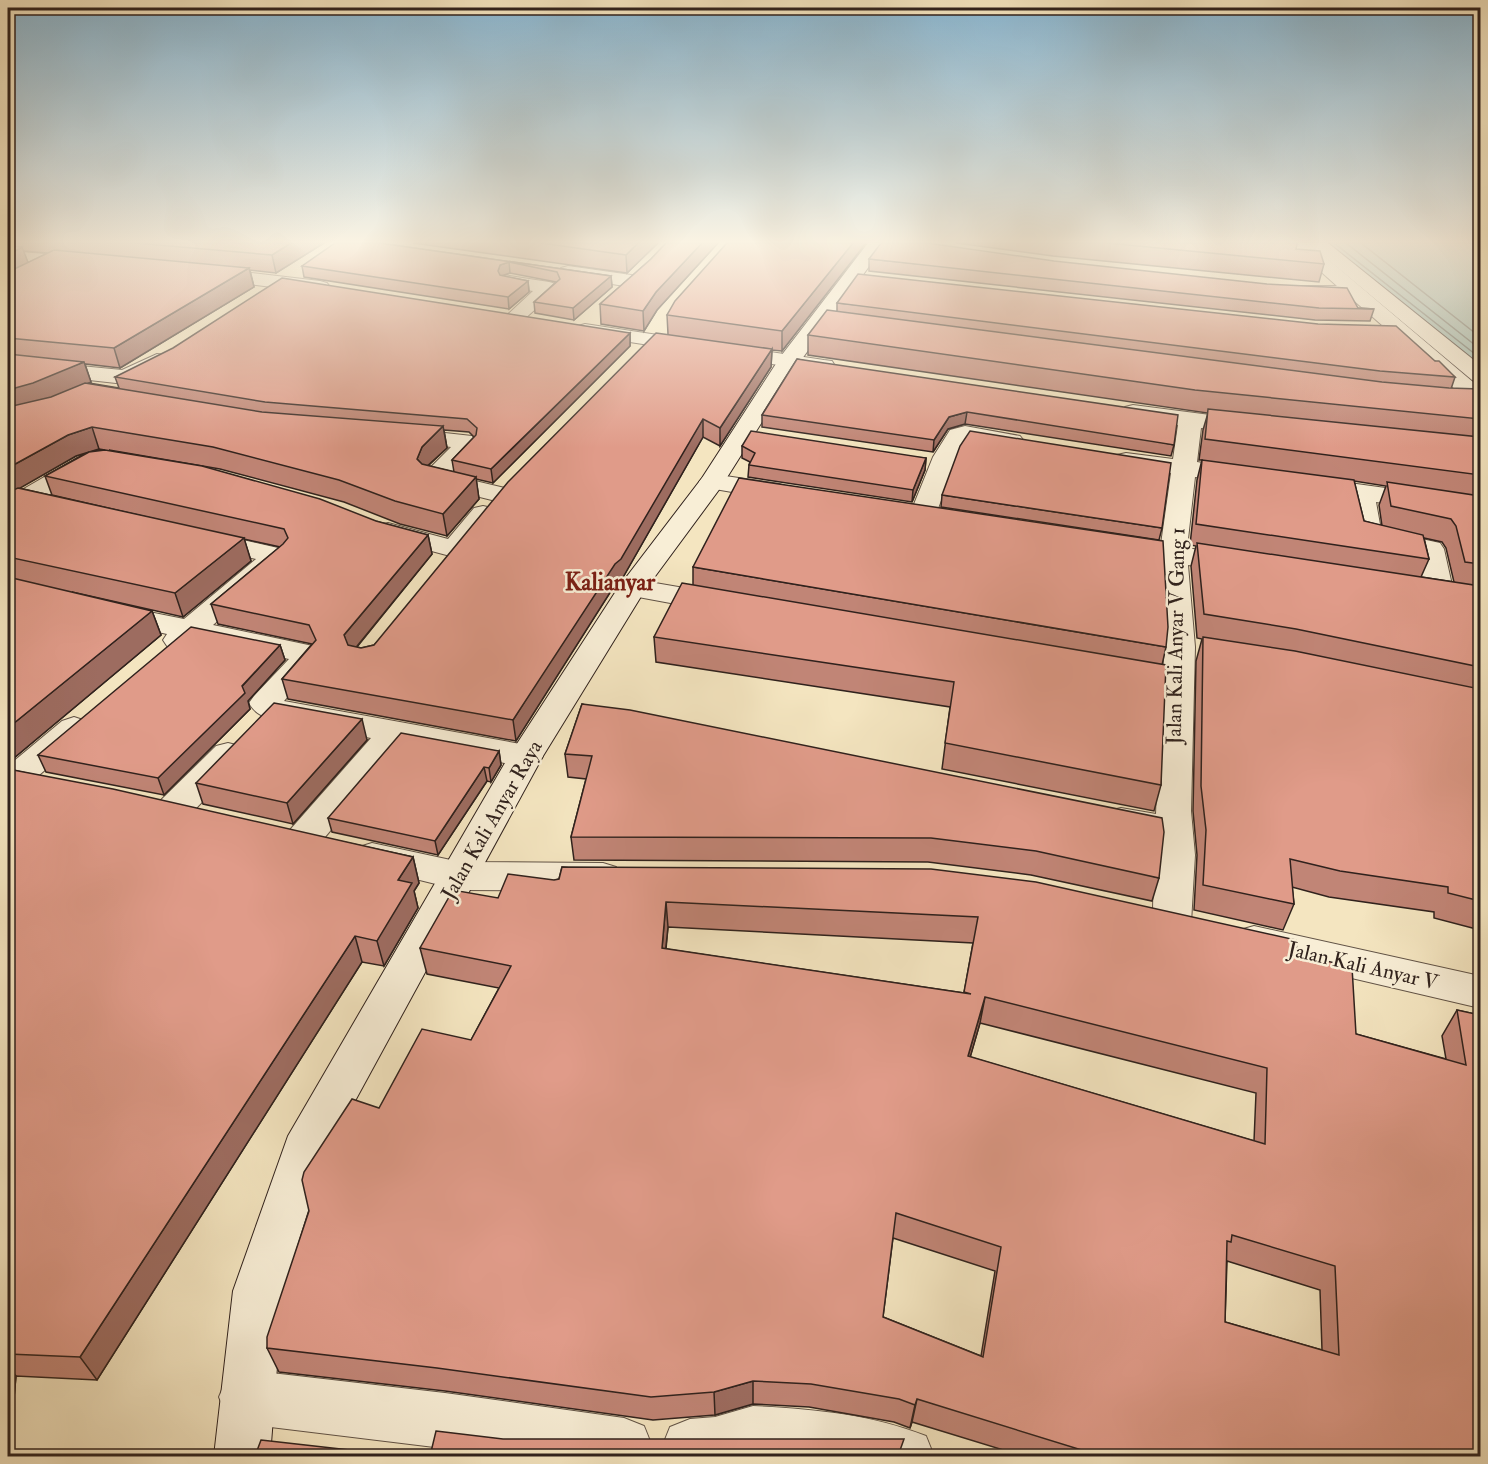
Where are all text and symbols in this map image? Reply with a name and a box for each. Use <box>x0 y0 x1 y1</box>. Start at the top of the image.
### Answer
street label: Jalan Kali Anyar V Gang 1 <box>1161 527 1191 746</box>
district label: Kalianyar <box>565 567 656 598</box>
street label: Jalan Kali Anyar Raya <box>435 735 549 906</box>
street label: Jalan Kali Anyar V <box>1284 935 1442 997</box>

